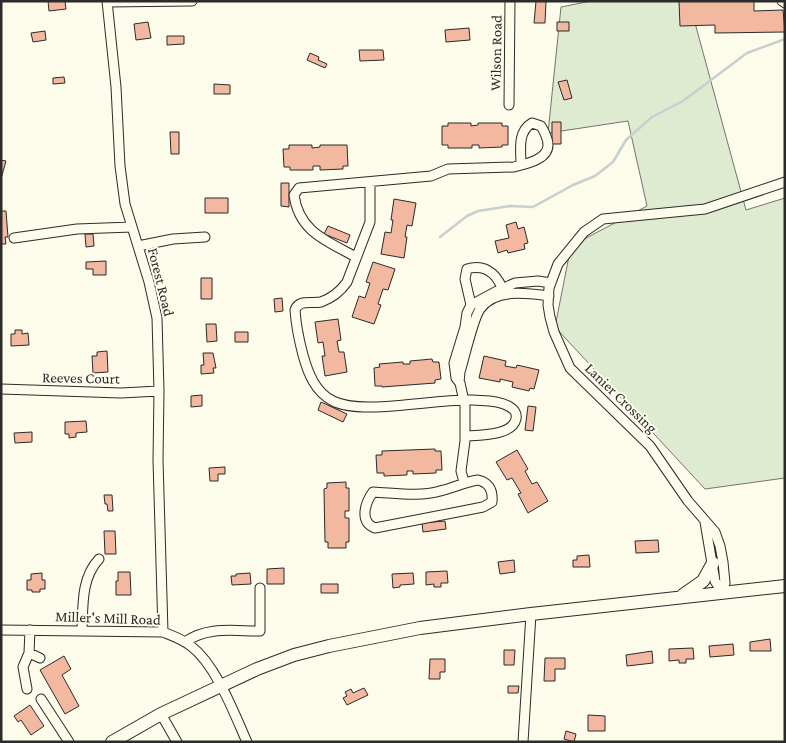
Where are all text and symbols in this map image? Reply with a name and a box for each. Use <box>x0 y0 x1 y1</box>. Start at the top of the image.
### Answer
street label: Wilson Road <box>487 15 505 91</box>
street label: Forest Road <box>145 246 177 318</box>
street label: Lanier Crossing <box>581 360 660 437</box>
street label: Reeves Court <box>42 369 121 387</box>
street label: Miller's Mill Road <box>55 608 161 628</box>

